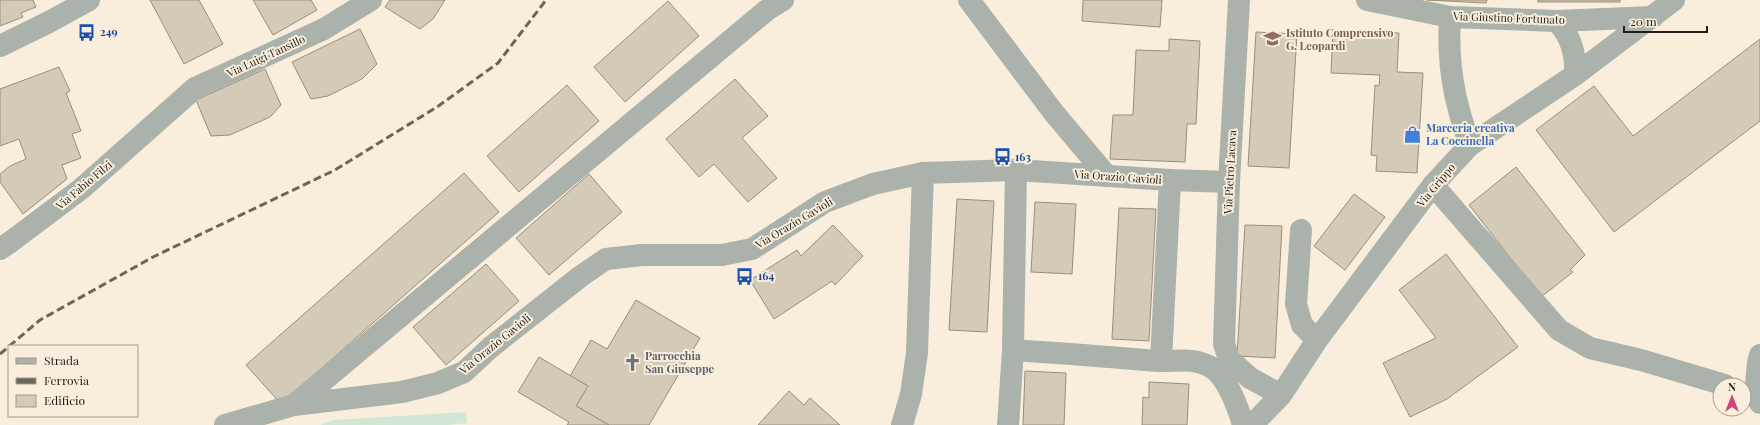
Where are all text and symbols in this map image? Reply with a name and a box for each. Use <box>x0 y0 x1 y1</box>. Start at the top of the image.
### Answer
street label: Via Giustino Fortunato <box>1452 8 1565 27</box>
scale bar <box>1624 8 1707 34</box>
text: 20 m <box>1630 13 1657 29</box>
bus stop icon: 249 <box>77 22 97 42</box>
place label: 249 <box>100 24 118 39</box>
place label: Istituto Comprensivo G. Leopardi <box>1286 25 1394 53</box>
school or university icon: Istituto Comprensivo G. Leopardi <box>1263 29 1283 49</box>
street label: Via Luigi Tansillo <box>223 31 307 81</box>
place label: Marceria creativa La Coccinella <box>1426 120 1515 148</box>
shop icon: Marceria creativa La Coccinella <box>1403 124 1423 144</box>
street label: Via Pietro Lacava <box>1220 129 1239 215</box>
bus stop icon: 163 <box>992 147 1012 167</box>
place label: 163 <box>1015 149 1031 164</box>
street label: Via Fabio Filzi <box>52 157 115 213</box>
street label: Via Grippo <box>1412 160 1458 210</box>
street label: Via Orazio Gavioli <box>1073 166 1162 187</box>
street label: Via Orazio Gavioli <box>751 194 835 252</box>
bus stop icon: 164 <box>735 266 755 286</box>
place label: 164 <box>758 268 774 283</box>
street label: Via Orazio Gavioli <box>455 310 533 378</box>
legend <box>8 345 138 417</box>
place label: Parrocchia San Giuseppe <box>645 348 714 376</box>
text: Strada <box>44 352 79 368</box>
church icon: Parrocchia San Giuseppe <box>622 352 642 372</box>
text: Ferrovia <box>44 372 89 388</box>
north arrow <box>1712 377 1752 417</box>
text: N <box>1728 379 1736 394</box>
text: Edificio <box>44 392 86 408</box>

